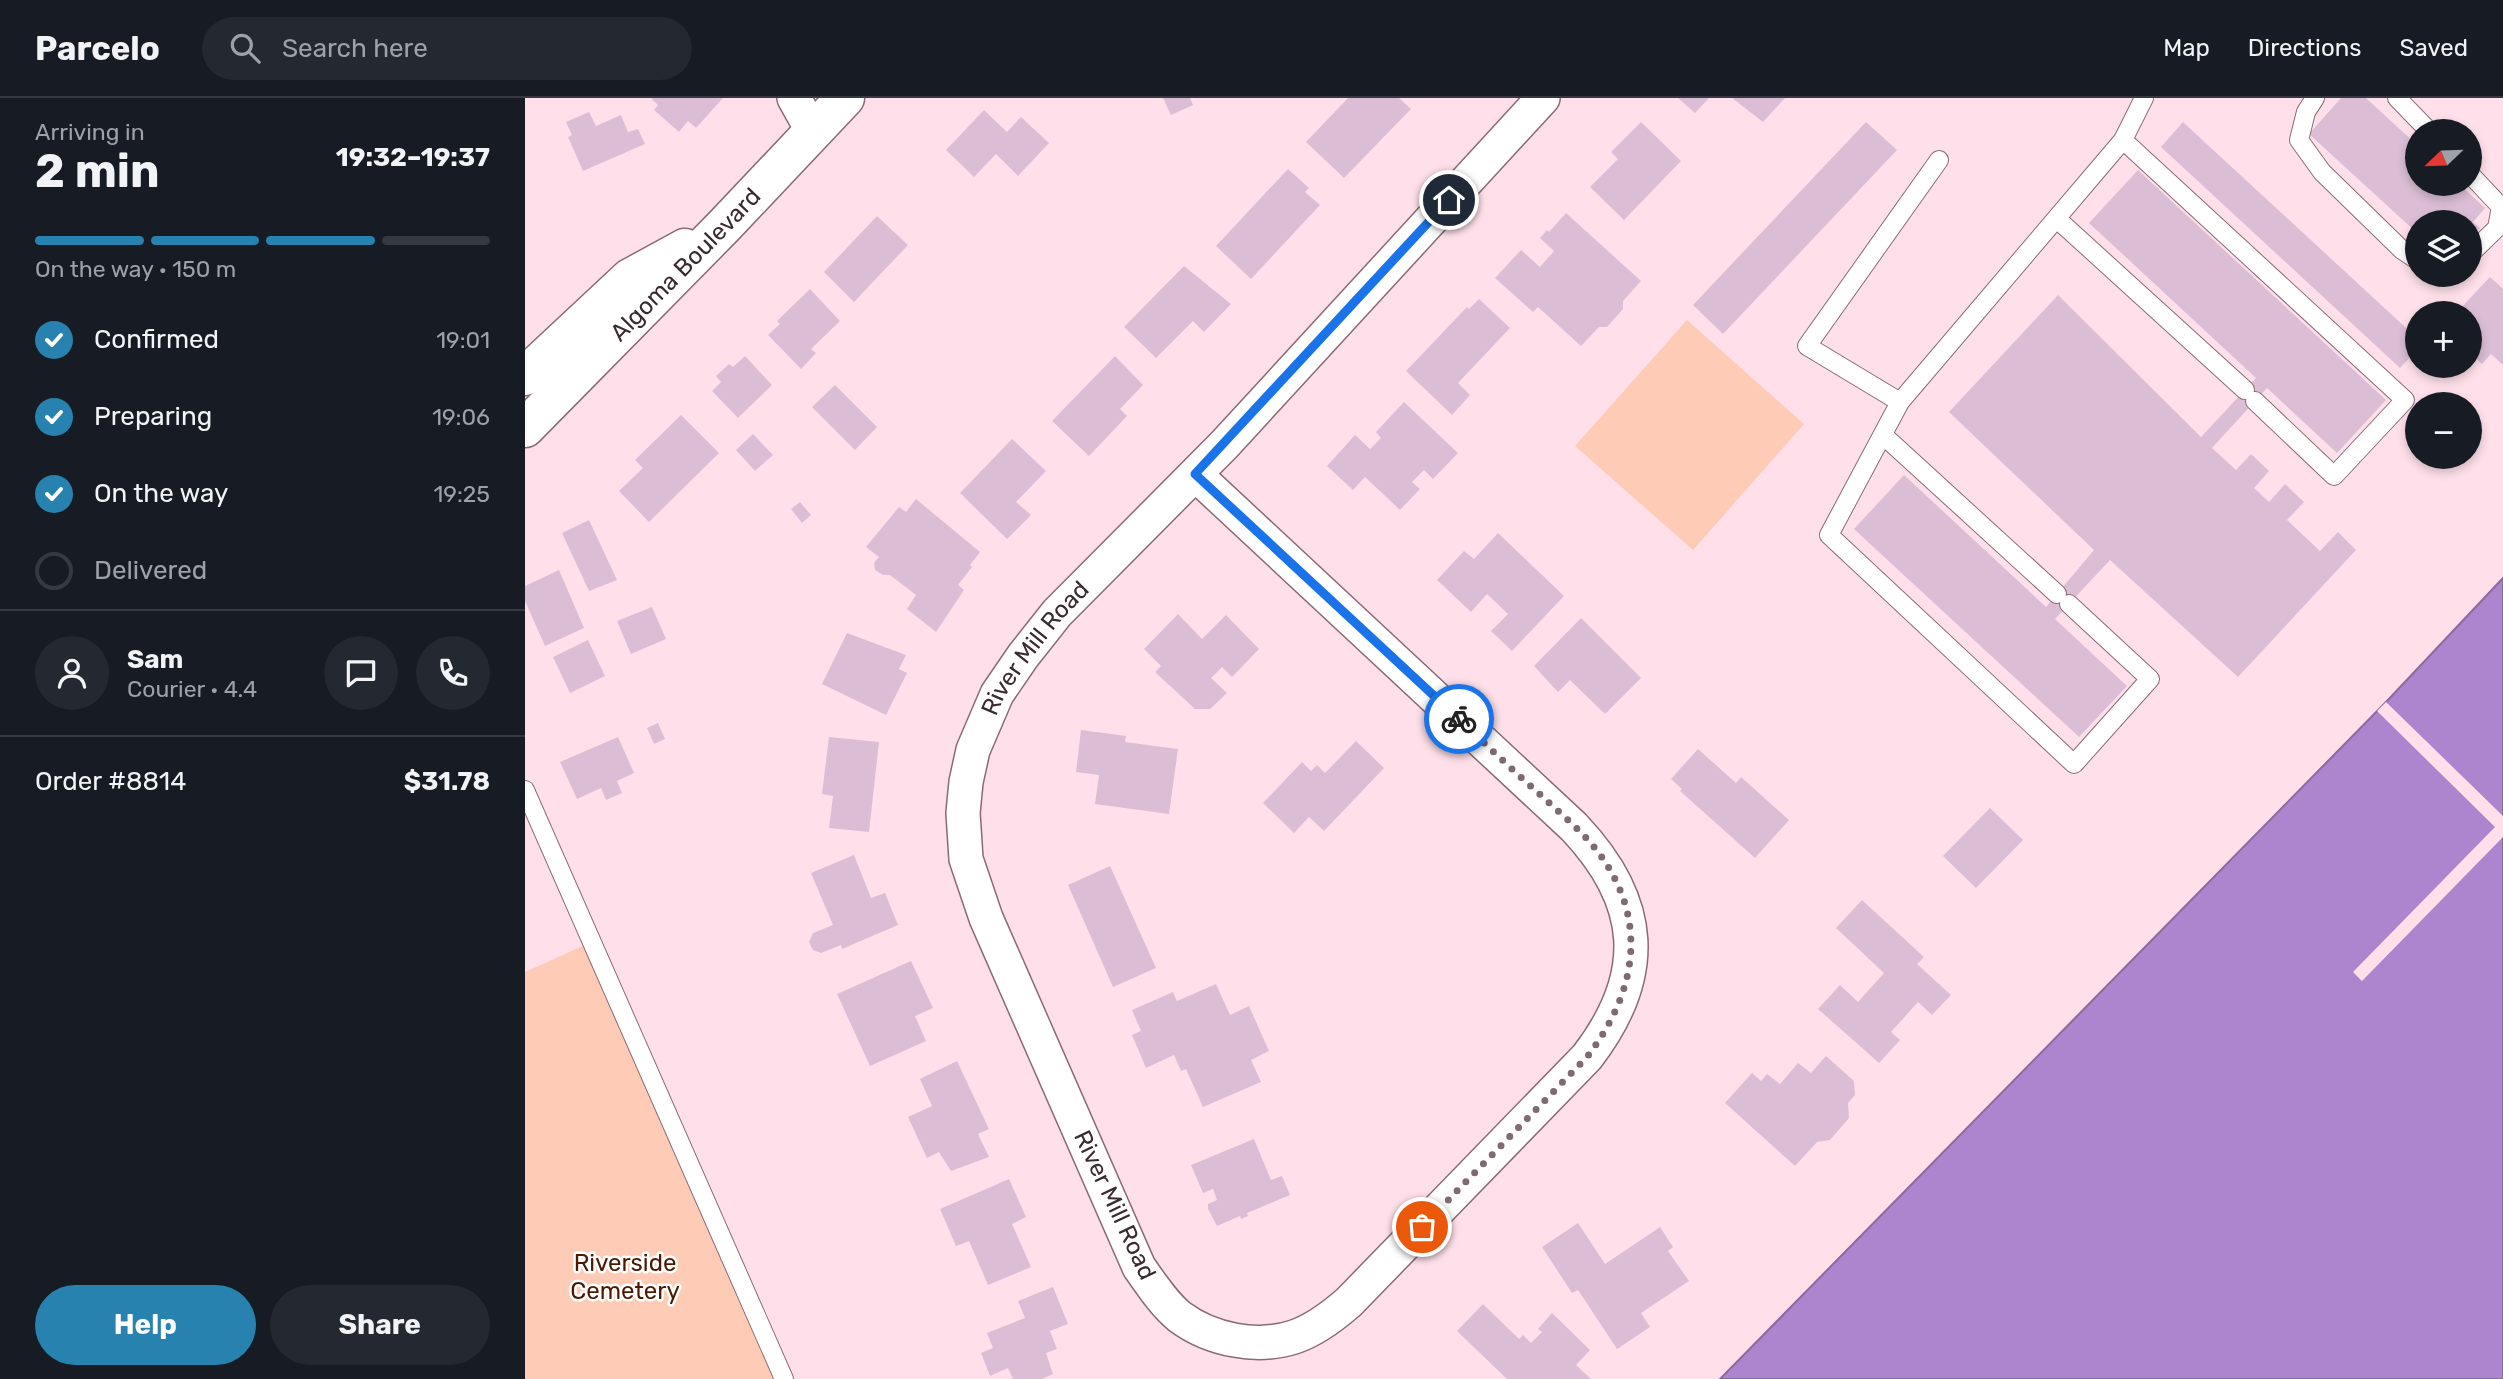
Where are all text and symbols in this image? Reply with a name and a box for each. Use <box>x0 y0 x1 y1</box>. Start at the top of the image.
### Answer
search box <box>202 17 692 80</box>
text: Parcelo <box>35 29 160 68</box>
icon: search <box>226 29 264 67</box>
text: Search here <box>282 33 428 64</box>
text: Map <box>2163 34 2210 62</box>
text: Directions <box>2248 34 2361 62</box>
text: Saved <box>2399 34 2468 62</box>
text: Arriving in <box>35 118 145 146</box>
north arrow <box>2405 119 2481 196</box>
map controls <box>2405 119 2482 469</box>
text: 19:32–19:37 <box>336 142 490 173</box>
text: 2 min <box>35 144 160 199</box>
pin <box>1419 170 1479 230</box>
icon: home <box>1430 181 1468 219</box>
street label: Algoma Boulevard <box>605 182 766 347</box>
button: layers <box>2405 210 2482 287</box>
text: On the way · 150 m <box>35 255 236 283</box>
button: + <box>2405 301 2482 378</box>
icon: check <box>35 321 73 359</box>
text: Confirmed <box>94 324 219 355</box>
text: 19:01 <box>436 326 490 354</box>
button: − <box>2405 392 2482 469</box>
icon: check <box>35 398 73 436</box>
text: Preparing <box>94 401 212 432</box>
text: 19:06 <box>432 403 490 431</box>
icon: check <box>35 475 73 513</box>
text: On the way <box>94 478 228 509</box>
text: 19:25 <box>433 480 490 508</box>
text: Delivered <box>94 555 207 586</box>
street label: River Mill Road <box>976 575 1095 719</box>
button: person <box>35 636 109 710</box>
button: chat <box>324 636 398 710</box>
button: phone <box>416 636 490 710</box>
text: Sam <box>127 644 183 675</box>
text: Courier · 4.4 <box>127 675 257 703</box>
courier <box>1424 684 1494 754</box>
icon: bike <box>1440 700 1478 738</box>
text: Order #8814 <box>35 766 186 797</box>
text: $31.78 <box>404 766 490 797</box>
street label: River Mill Road <box>1068 1126 1162 1284</box>
pin <box>1392 1197 1452 1257</box>
icon: bag <box>1403 1208 1441 1246</box>
park label: Riverside Cemetery <box>570 1249 680 1305</box>
button: Help <box>35 1285 256 1365</box>
button: Share <box>270 1285 490 1365</box>

